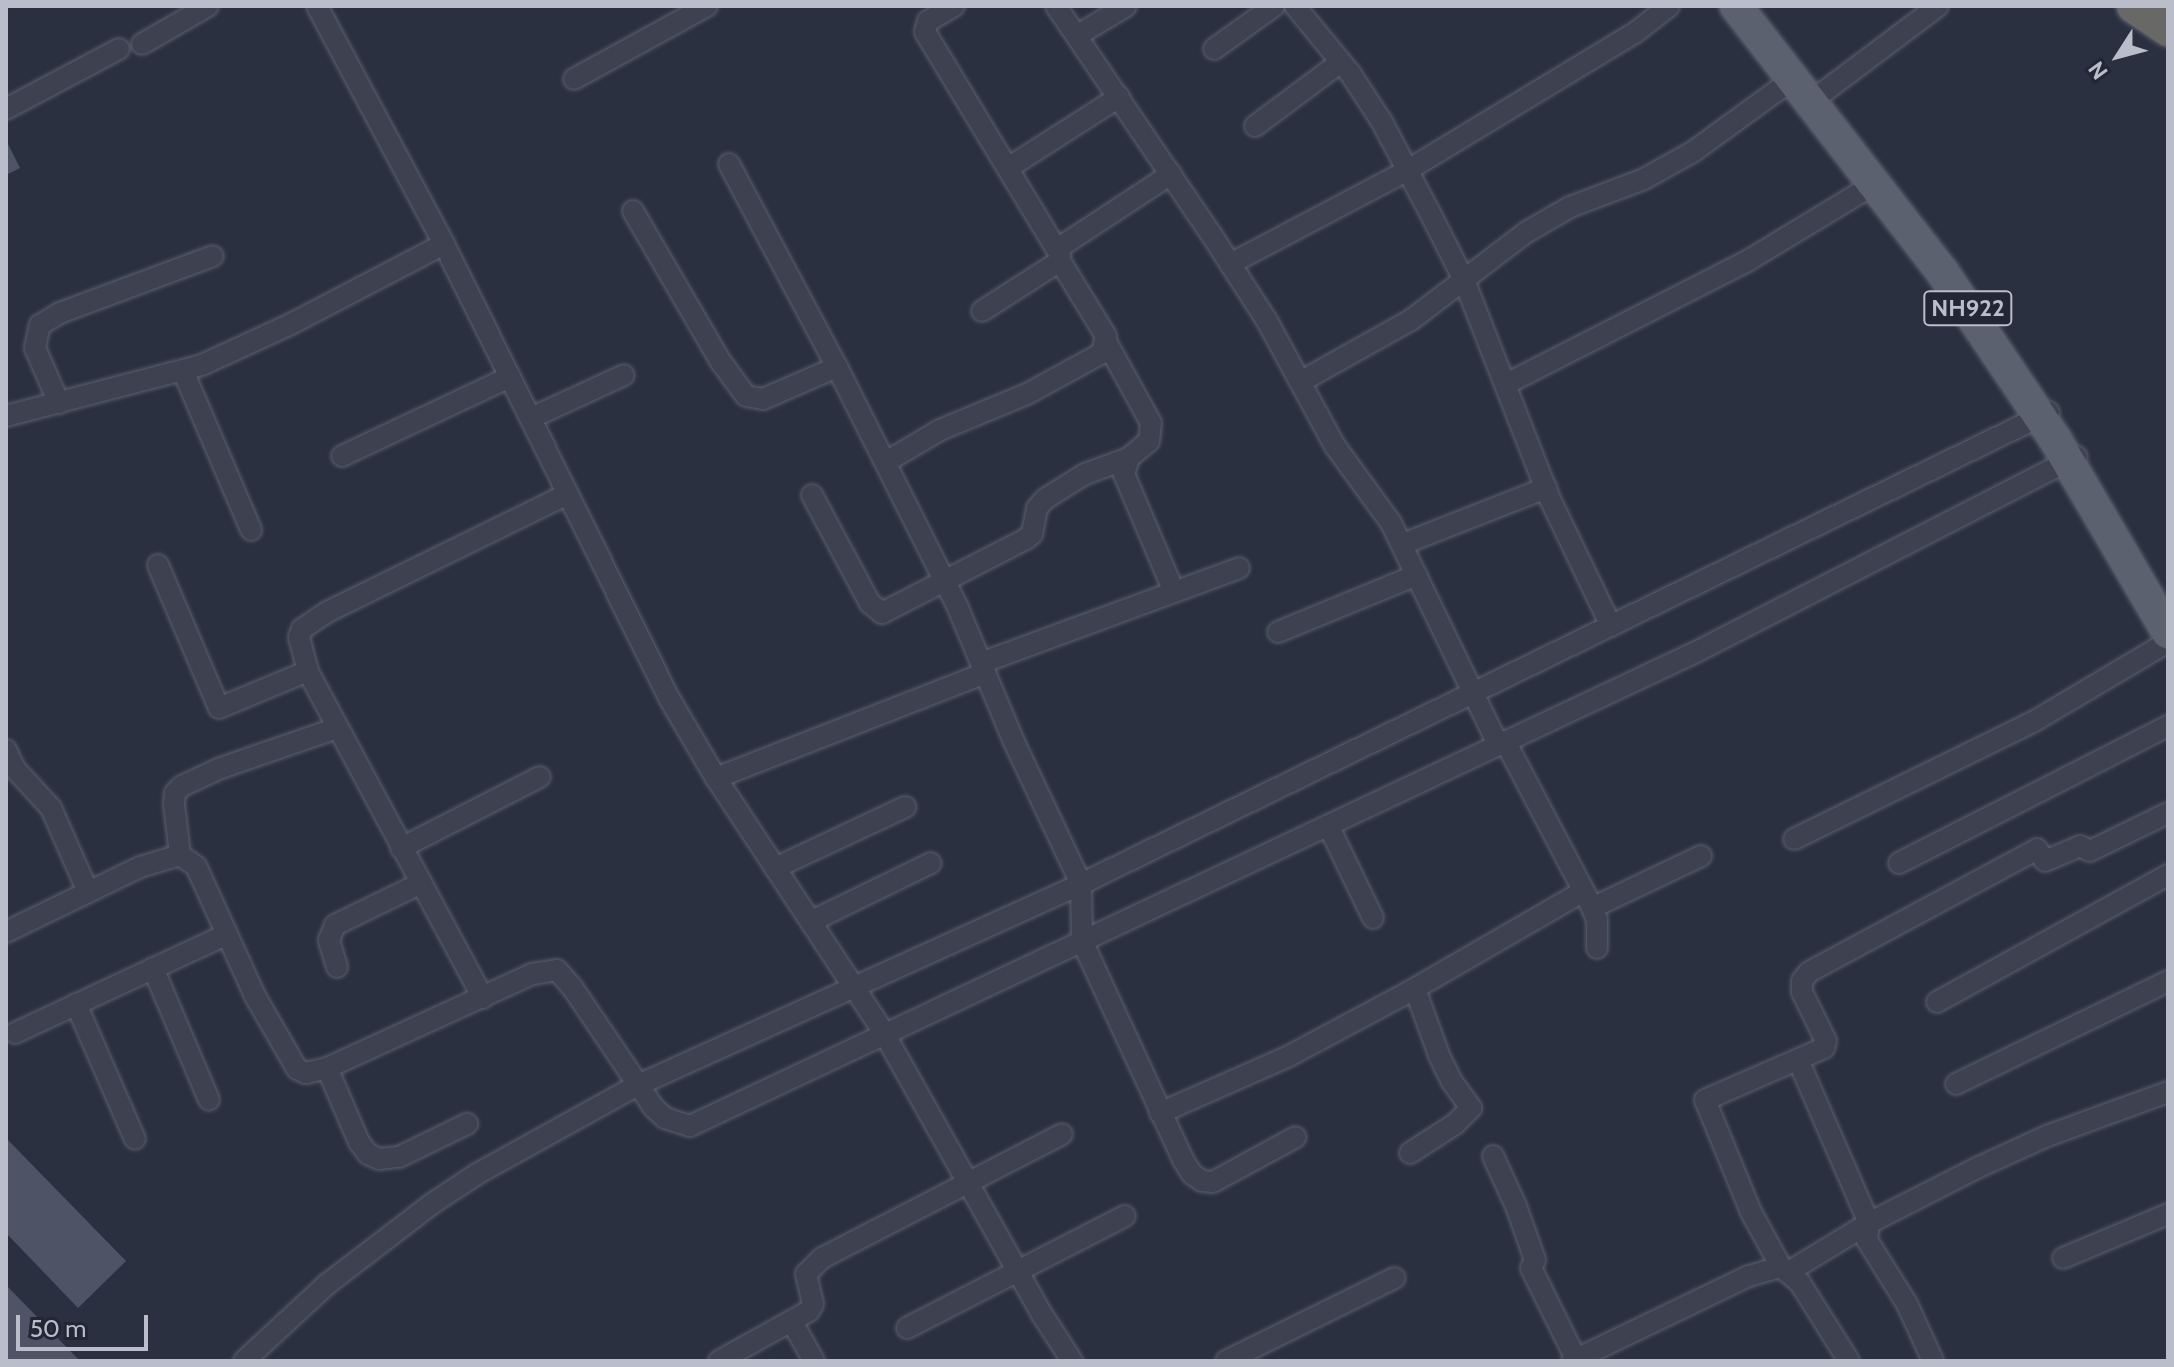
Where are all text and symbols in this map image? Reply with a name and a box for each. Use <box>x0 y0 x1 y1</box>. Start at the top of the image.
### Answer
north arrow <box>2078 16 2158 96</box>
text: N <box>2083 56 2114 85</box>
road number: NH922 <box>1922 288 2014 328</box>
scale bar <box>20 1299 152 1349</box>
text: 50 m <box>30 1314 86 1343</box>

